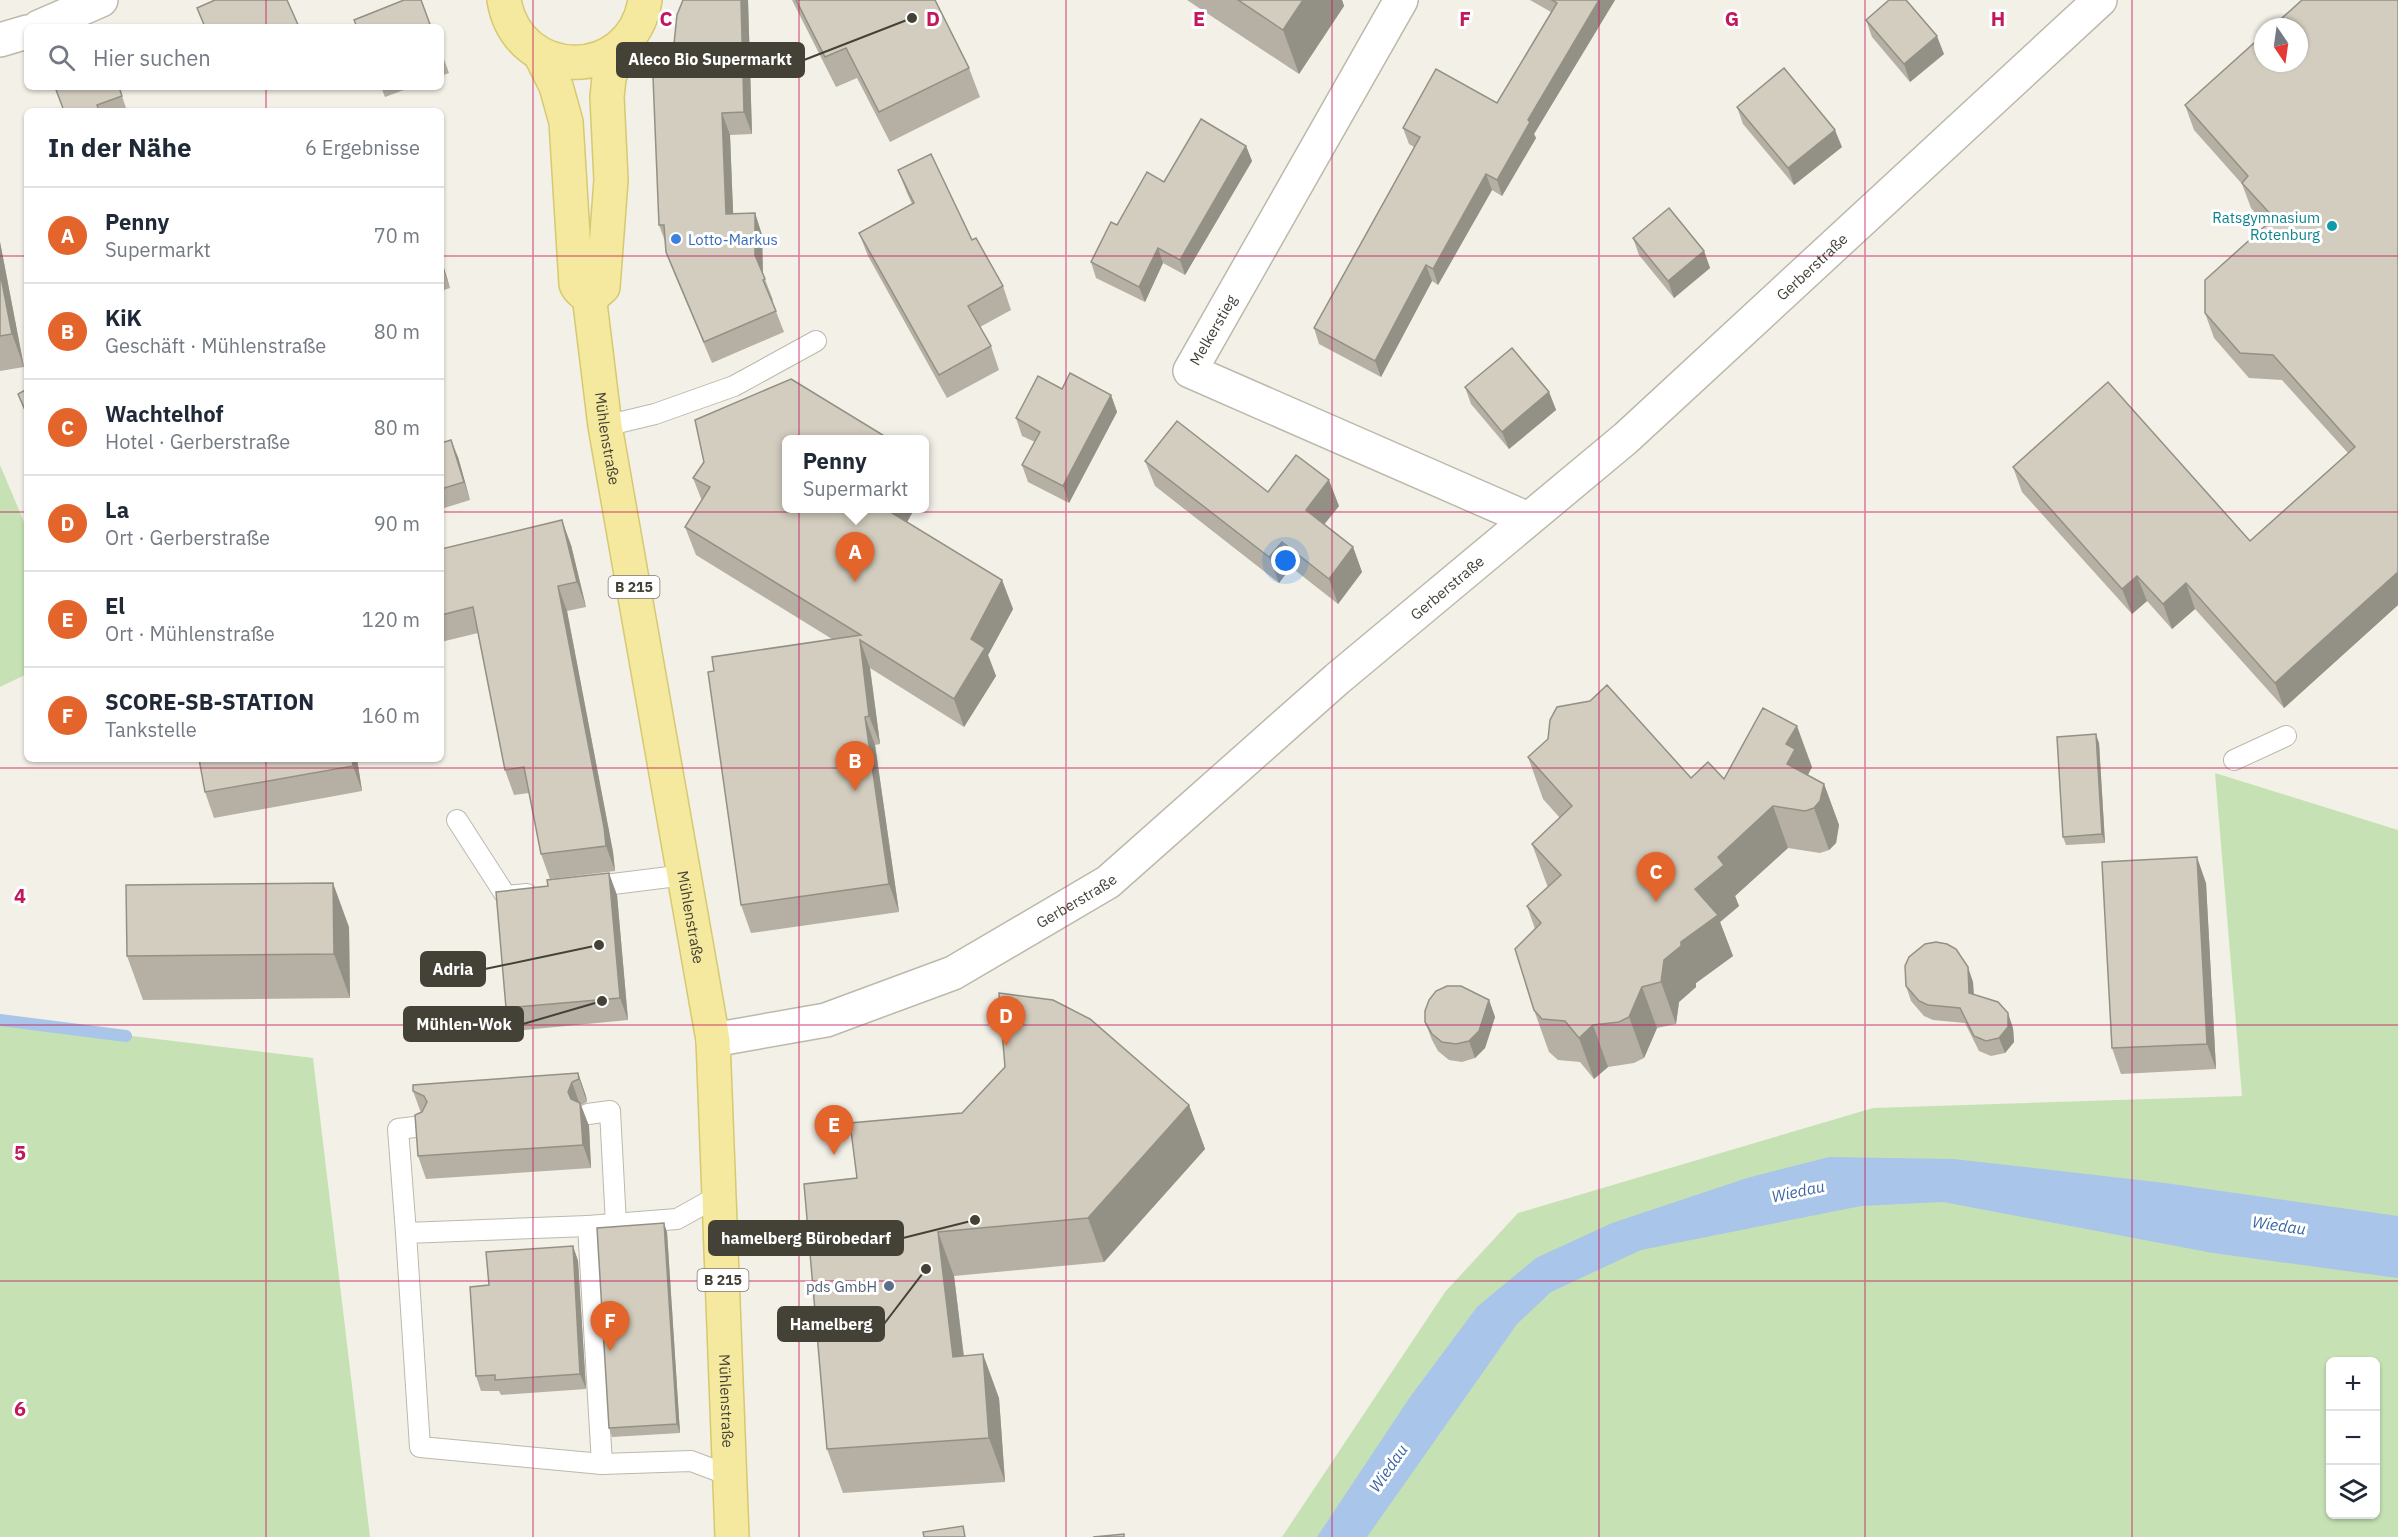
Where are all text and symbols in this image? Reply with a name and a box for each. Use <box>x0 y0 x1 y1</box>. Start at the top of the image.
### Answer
text: C <box>659 5 673 32</box>
text: D <box>926 5 940 32</box>
text: E <box>1193 5 1205 32</box>
text: F <box>1459 5 1471 32</box>
text: G <box>1725 5 1739 32</box>
text: H <box>1991 5 2005 32</box>
north arrow <box>2254 18 2308 72</box>
search box <box>24 24 444 90</box>
icon: search <box>45 41 78 74</box>
text: Hier suchen <box>93 43 211 72</box>
callout: Aleco Bio Supermarkt <box>617 43 804 77</box>
text: Aleco Bio Supermarkt <box>628 49 792 69</box>
text: In der Nähe <box>48 130 192 164</box>
text: 6 Ergebnisse <box>305 134 420 161</box>
text: Penny <box>105 207 169 236</box>
place label: Ratsgymnasium Rotenburg <box>2212 208 2320 244</box>
marker: Ratsgymnasium Rotenburg <box>2325 219 2339 233</box>
text: A <box>61 222 74 249</box>
text: 70 m <box>374 222 420 249</box>
street label: Gerberstraße <box>1772 229 1851 304</box>
place label: Lotto-Markus <box>688 230 778 249</box>
marker: Lotto-Markus <box>669 232 683 246</box>
text: Supermarkt <box>105 236 211 263</box>
street label: Melkerstieg <box>1185 291 1241 369</box>
text: KiK <box>105 303 142 332</box>
text: B <box>61 318 74 345</box>
text: 80 m <box>374 318 420 345</box>
text: Geschäft · Mühlenstraße <box>105 332 326 359</box>
street label: Mühlenstraße <box>591 391 625 486</box>
text: Wachtelhof <box>105 399 223 428</box>
text: C <box>61 414 74 441</box>
text: 80 m <box>374 414 420 441</box>
text: Hotel · Gerberstraße <box>105 428 290 455</box>
popup <box>782 435 929 513</box>
text: Penny <box>803 446 867 475</box>
text: Supermarkt <box>803 475 908 502</box>
text: La <box>105 495 129 524</box>
text: D <box>61 510 74 537</box>
text: 90 m <box>374 510 420 537</box>
text: Ort · Gerberstraße <box>105 524 270 551</box>
pin: A <box>836 532 874 582</box>
your location <box>1271 546 1300 575</box>
street label: Gerberstraße <box>1406 551 1488 624</box>
road number: B 215 <box>608 576 660 598</box>
text: El <box>105 591 125 620</box>
text: E <box>61 606 74 633</box>
text: 120 m <box>362 606 420 633</box>
text: Ort · Mühlenstraße <box>105 620 275 647</box>
text: SCORE-SB-STATION <box>105 687 314 716</box>
text: F <box>62 702 73 729</box>
text: 160 m <box>362 702 420 729</box>
text: Tankstelle <box>105 716 197 743</box>
pin: B <box>836 742 874 791</box>
pin: C <box>1636 852 1676 902</box>
street label: Mühlenstraße <box>674 869 709 965</box>
street label: Gerberstraße <box>1032 869 1121 932</box>
text: 4 <box>14 882 26 909</box>
callout: Adria <box>421 952 485 986</box>
text: Adria <box>433 959 473 979</box>
pin: D <box>986 996 1026 1046</box>
callout: Mühlen-Wok <box>404 1007 523 1041</box>
text: Mühlen-Wok <box>416 1014 512 1034</box>
pin: E <box>814 1106 854 1155</box>
text: 5 <box>14 1139 26 1166</box>
water label: Wiedau <box>1770 1176 1826 1206</box>
water label: Wiedau <box>2251 1211 2307 1239</box>
callout: hamelberg Bürobedarf <box>709 1221 903 1255</box>
text: hamelberg Bürobedarf <box>721 1228 891 1248</box>
road number: B 215 <box>698 1269 748 1291</box>
place label: pds GmbH <box>806 1277 877 1296</box>
marker: pds GmbH <box>882 1279 896 1293</box>
pin: F <box>590 1302 630 1351</box>
callout: Hamelberg <box>778 1307 884 1341</box>
text: Hamelberg <box>790 1314 872 1334</box>
street label: Mühlenstraße <box>716 1354 738 1448</box>
map controls <box>2326 1357 2380 1519</box>
button: + <box>2326 1357 2380 1411</box>
text: 6 <box>14 1395 26 1422</box>
button: − <box>2326 1411 2380 1465</box>
water label: Wiedau <box>1364 1440 1412 1496</box>
button: layers <box>2326 1465 2380 1519</box>

